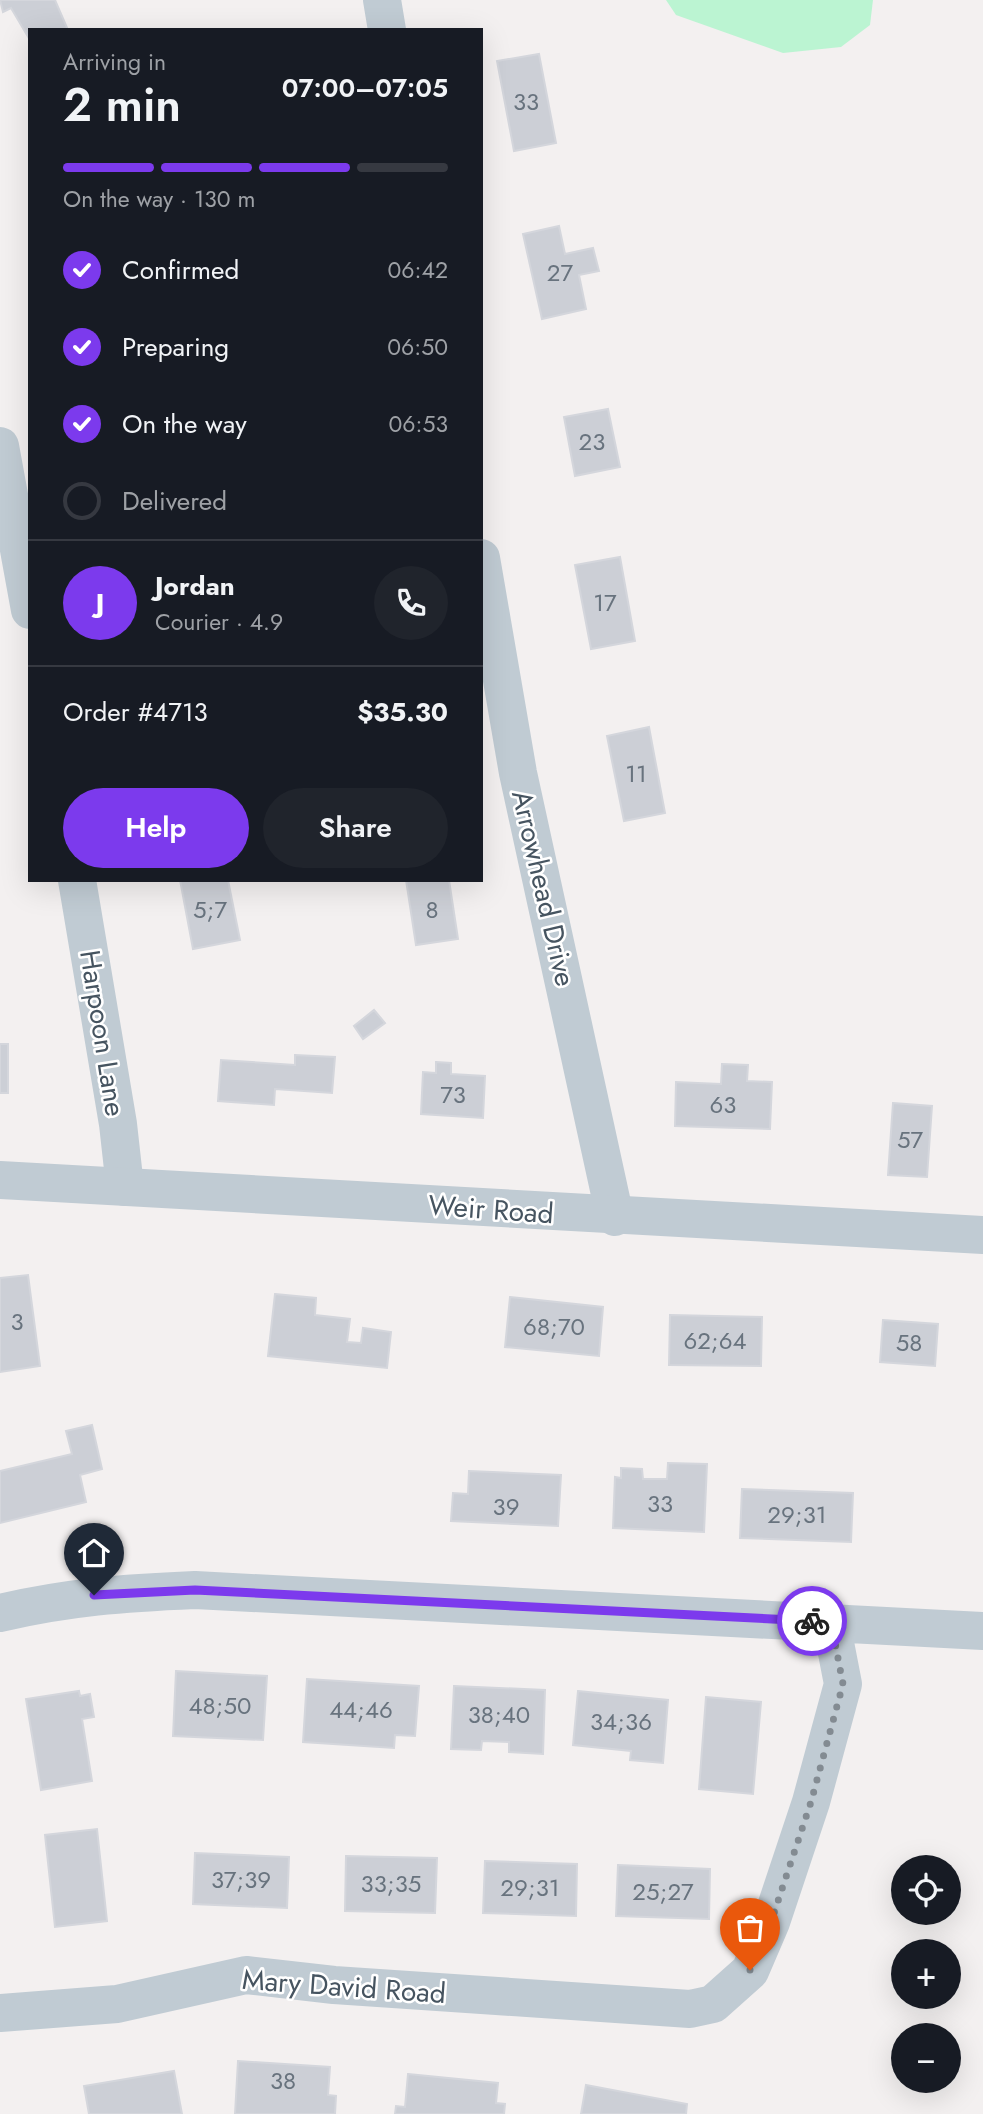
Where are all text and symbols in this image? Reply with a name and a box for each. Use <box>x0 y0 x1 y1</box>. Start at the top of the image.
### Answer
text: Arriving in <box>63 45 166 79</box>
text: 07:00–07:05 <box>282 69 448 107</box>
text: 2 min <box>63 72 181 138</box>
house number: 33 <box>513 84 539 119</box>
text: On the way · 130 m <box>63 182 255 216</box>
icon: check <box>63 251 101 289</box>
text: Confirmed <box>122 251 239 289</box>
text: 06:42 <box>388 253 448 287</box>
house number: 27 <box>547 255 574 290</box>
icon: check <box>63 328 101 366</box>
text: Preparing <box>122 328 229 366</box>
text: 06:50 <box>387 330 448 364</box>
icon: check <box>63 405 101 443</box>
text: On the way <box>122 405 247 443</box>
text: 06:53 <box>389 407 448 441</box>
house number: 23 <box>579 424 605 459</box>
text: Delivered <box>122 482 227 520</box>
button: phone <box>374 566 448 640</box>
text: Jordan <box>155 567 235 605</box>
text: J <box>96 584 104 622</box>
house number: 17 <box>593 585 617 620</box>
text: Courier · 4.9 <box>155 605 283 639</box>
text: Order #4713 <box>63 693 208 731</box>
text: $35.30 <box>357 693 448 731</box>
house number: 11 <box>625 756 647 791</box>
street label: Arrowhead Drive <box>501 786 586 990</box>
button: Help <box>63 788 249 868</box>
button: Share <box>263 788 448 868</box>
house number: 5;7 <box>193 892 227 927</box>
house number: 8 <box>425 892 439 927</box>
street label: Harpoon Lane <box>69 947 136 1119</box>
house number: 73 <box>440 1077 466 1112</box>
house number: 63 <box>710 1087 736 1122</box>
house number: 57 <box>897 1122 923 1157</box>
street label: Weir Road <box>427 1185 555 1234</box>
house number: 3 <box>10 1304 24 1339</box>
house number: 68;70 <box>523 1309 585 1344</box>
house number: 62;64 <box>683 1323 747 1358</box>
house number: 58 <box>896 1325 922 1360</box>
house number: 33 <box>647 1486 673 1521</box>
house number: 39 <box>493 1489 519 1524</box>
house number: 29;31 <box>767 1497 827 1532</box>
pin <box>64 1523 124 1595</box>
icon: home <box>75 1534 113 1572</box>
courier <box>777 1586 847 1656</box>
icon: bike <box>793 1602 831 1640</box>
house number: 48;50 <box>189 1688 251 1723</box>
house number: 44;46 <box>329 1692 393 1727</box>
house number: 38;40 <box>468 1697 530 1732</box>
house number: 34;36 <box>590 1704 652 1739</box>
map controls <box>891 1855 961 2093</box>
button: locate <box>891 1855 961 1925</box>
house number: 37;39 <box>211 1862 271 1897</box>
house number: 33;35 <box>361 1866 421 1901</box>
house number: 29;31 <box>500 1870 560 1905</box>
house number: 25;27 <box>632 1874 694 1909</box>
pin <box>720 1898 780 1970</box>
icon: bag <box>731 1909 769 1947</box>
button: + <box>891 1939 961 2009</box>
street label: Mary David Road <box>241 1959 447 2014</box>
button: − <box>891 2023 961 2093</box>
house number: 38 <box>270 2063 296 2098</box>

